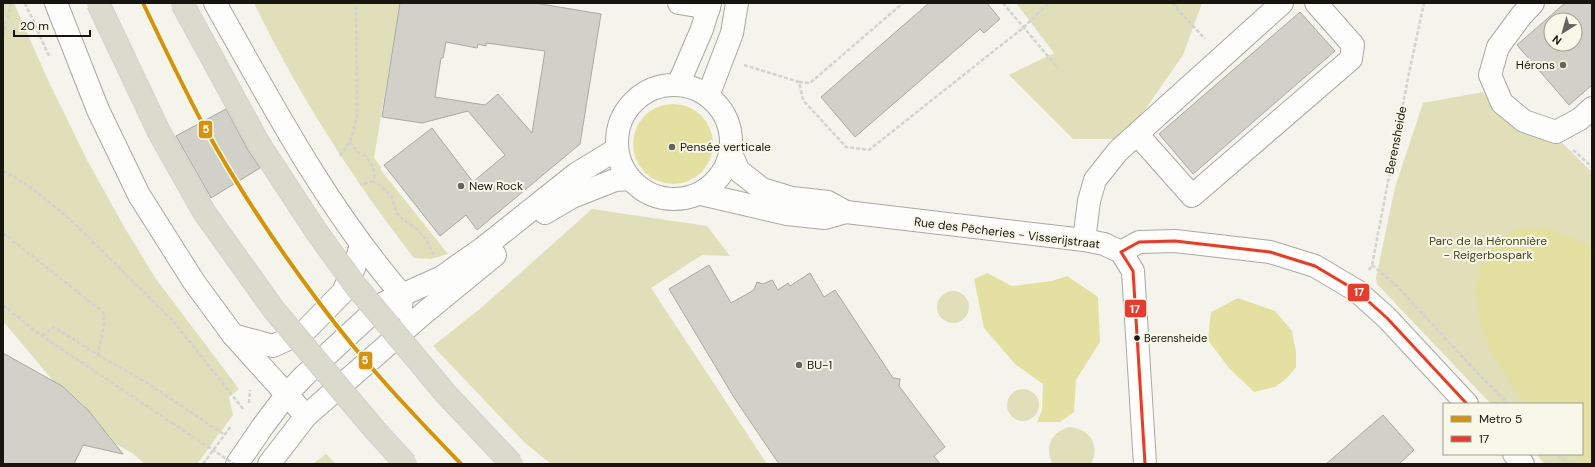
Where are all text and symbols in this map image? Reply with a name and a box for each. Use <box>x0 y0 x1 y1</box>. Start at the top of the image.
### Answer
scale bar <box>14 12 90 38</box>
north arrow <box>1543 12 1583 52</box>
text: 20 m <box>20 18 49 34</box>
text: N <box>1550 32 1564 48</box>
place label: Hérons <box>1516 57 1555 73</box>
marker: Hérons <box>1558 60 1568 70</box>
street label: Berensheide <box>1382 104 1410 175</box>
line badge: 5 <box>198 120 213 139</box>
text: 5 <box>203 122 210 136</box>
place label: Pensée verticale <box>680 139 771 155</box>
marker: Pensée verticale <box>667 142 677 152</box>
place label: New Rock <box>469 178 523 194</box>
marker: New Rock <box>456 181 466 191</box>
street label: Rue des Pêcheries - Visserijstraat <box>913 214 1101 252</box>
park label: Parc de la Héronnière - Reigerbospark <box>1429 233 1547 263</box>
line badge: 17 <box>1347 283 1370 302</box>
text: 17 <box>1354 285 1364 299</box>
line badge: 17 <box>1124 299 1147 318</box>
text: 17 <box>1130 302 1140 316</box>
place label: Berensheide <box>1144 331 1207 345</box>
marker: Berensheide <box>1132 333 1142 343</box>
line badge: 5 <box>358 351 373 370</box>
text: 5 <box>362 353 369 367</box>
place label: BU-1 <box>807 357 832 373</box>
marker: BU-1 <box>794 360 804 370</box>
legend <box>1443 403 1583 455</box>
text: Metro 5 <box>1479 411 1522 427</box>
text: 17 <box>1479 431 1489 447</box>

